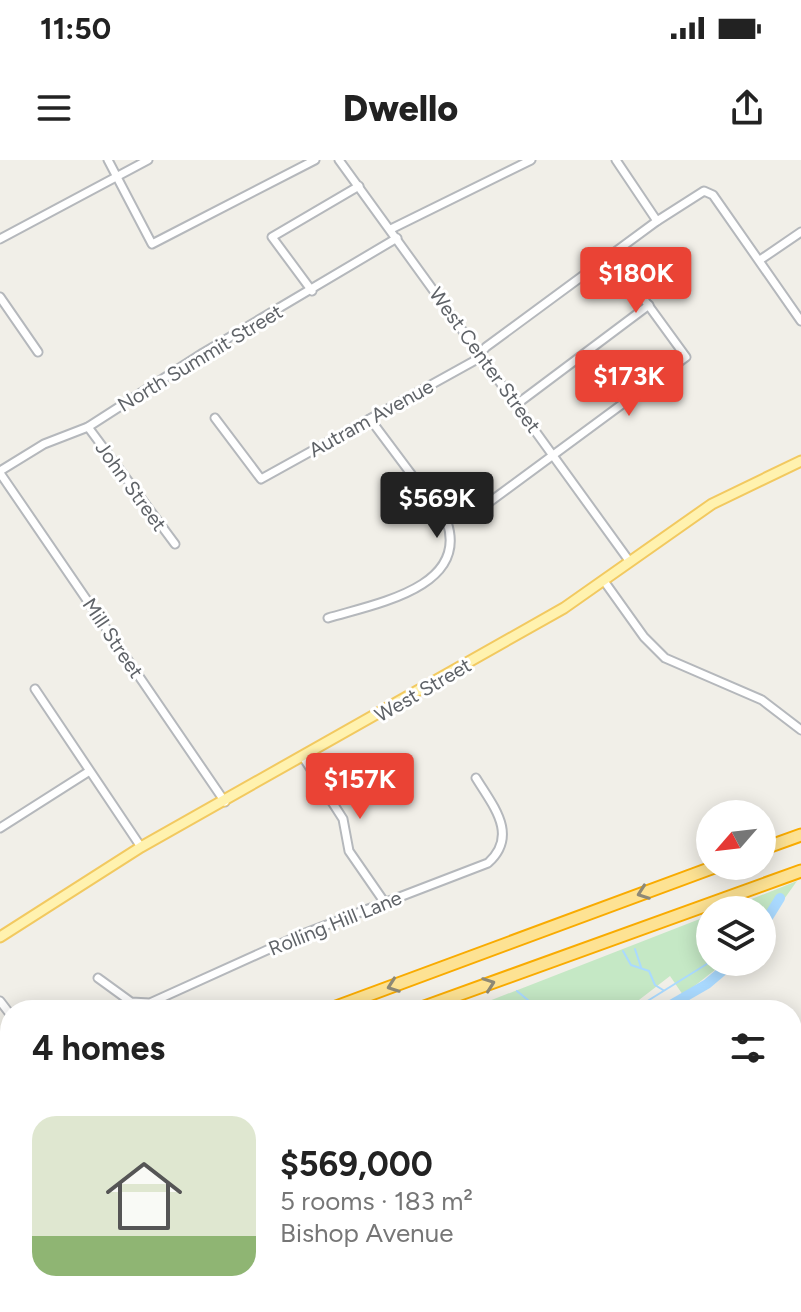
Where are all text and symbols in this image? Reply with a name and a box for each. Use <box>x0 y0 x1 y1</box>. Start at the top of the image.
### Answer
text: 11:50 <box>40 10 111 47</box>
icon: menu <box>32 86 76 130</box>
icon: share <box>725 86 769 130</box>
text: Dwello <box>343 87 458 130</box>
pin: $180K <box>580 247 692 315</box>
text: $180K <box>598 257 674 289</box>
street label: West Center Street <box>424 283 546 437</box>
street label: North Summit Street <box>113 299 287 417</box>
pin: $173K <box>573 350 685 418</box>
text: $173K <box>593 360 665 392</box>
street label: Autram Avenue <box>304 374 438 462</box>
street label: John Street <box>90 436 172 536</box>
pin: $569K <box>381 472 493 540</box>
text: $569K <box>399 482 476 514</box>
street label: Mill Street <box>78 593 148 683</box>
street label: West Street <box>371 653 475 727</box>
pin: $157K <box>304 753 416 821</box>
text: $157K <box>324 763 396 795</box>
north arrow <box>696 800 776 880</box>
map controls <box>696 800 776 976</box>
one-way arrow <box>637 883 651 900</box>
street label: Rolling Hill Lane <box>265 885 405 961</box>
button: layers <box>696 896 776 976</box>
one-way arrow <box>386 976 400 993</box>
one-way arrow <box>481 977 495 993</box>
icon: filters <box>726 1026 770 1070</box>
text: 4 homes <box>32 1028 165 1069</box>
text: $569,000 <box>280 1144 433 1185</box>
icon: home <box>96 1148 192 1244</box>
text: 5 rooms · 183 m² <box>280 1185 473 1217</box>
text: Bishop Avenue <box>280 1217 453 1249</box>

